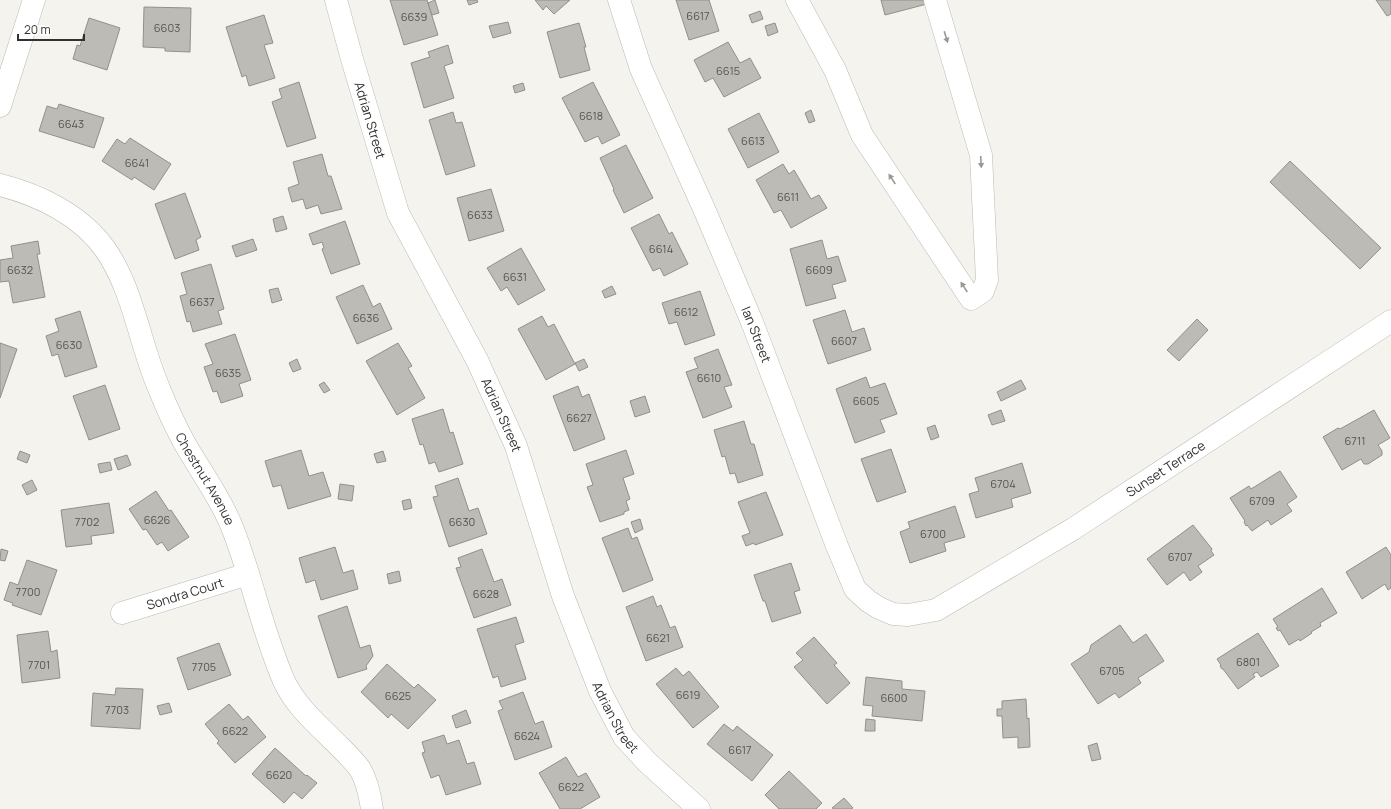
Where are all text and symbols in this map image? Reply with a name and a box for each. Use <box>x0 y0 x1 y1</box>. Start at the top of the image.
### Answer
house number: 6617 <box>686 8 710 23</box>
house number: 6639 <box>401 9 427 24</box>
scale bar <box>18 16 84 42</box>
house number: 6603 <box>154 20 180 35</box>
text: 20 m <box>24 21 51 38</box>
one-way arrow <box>943 32 949 44</box>
house number: 6615 <box>716 63 740 78</box>
street label: Adrian Street <box>350 80 390 161</box>
house number: 6618 <box>579 108 603 123</box>
house number: 6643 <box>58 116 84 131</box>
house number: 6613 <box>741 133 765 148</box>
house number: 6641 <box>125 155 149 170</box>
one-way arrow <box>978 156 985 168</box>
one-way arrow <box>888 174 896 184</box>
house number: 6611 <box>777 189 799 204</box>
house number: 6633 <box>467 207 493 222</box>
house number: 6614 <box>649 241 673 256</box>
house number: 6632 <box>7 262 33 277</box>
house number: 6609 <box>805 262 833 277</box>
house number: 6631 <box>503 269 527 284</box>
one-way arrow <box>960 281 967 293</box>
house number: 6637 <box>189 294 215 309</box>
house number: 6612 <box>674 304 698 319</box>
street label: Ian Street <box>737 304 776 365</box>
house number: 6636 <box>353 310 379 325</box>
house number: 6607 <box>831 333 857 348</box>
house number: 6630 <box>56 337 82 352</box>
house number: 6635 <box>215 365 241 380</box>
house number: 6610 <box>697 370 721 385</box>
street label: Adrian Street <box>477 375 526 454</box>
house number: 6605 <box>853 393 879 408</box>
house number: 6627 <box>566 410 592 425</box>
street label: Chestnut Avenue <box>171 429 239 528</box>
house number: 6711 <box>1345 433 1365 448</box>
street label: Sunset Terrace <box>1122 436 1209 501</box>
house number: 6704 <box>990 476 1016 491</box>
house number: 6709 <box>1249 493 1275 508</box>
house number: 6626 <box>144 512 171 527</box>
house number: 7702 <box>75 514 99 529</box>
house number: 6630 <box>449 514 475 529</box>
house number: 6700 <box>920 526 946 541</box>
house number: 6707 <box>1168 549 1192 564</box>
street label: Sondra Court <box>144 573 226 614</box>
house number: 7700 <box>16 584 40 599</box>
house number: 6628 <box>473 586 499 601</box>
house number: 6621 <box>646 630 670 645</box>
house number: 6801 <box>1236 654 1260 669</box>
house number: 7701 <box>28 657 50 672</box>
house number: 7705 <box>192 659 216 674</box>
house number: 6705 <box>1099 663 1125 678</box>
street label: Adrian Street <box>588 679 643 757</box>
house number: 6619 <box>676 687 700 702</box>
house number: 6625 <box>385 688 411 703</box>
house number: 6600 <box>880 690 908 705</box>
house number: 7703 <box>105 702 129 717</box>
house number: 6622 <box>222 723 248 738</box>
house number: 6624 <box>514 728 540 743</box>
house number: 6617 <box>728 742 752 757</box>
house number: 6620 <box>266 767 292 782</box>
house number: 6622 <box>558 779 584 794</box>

